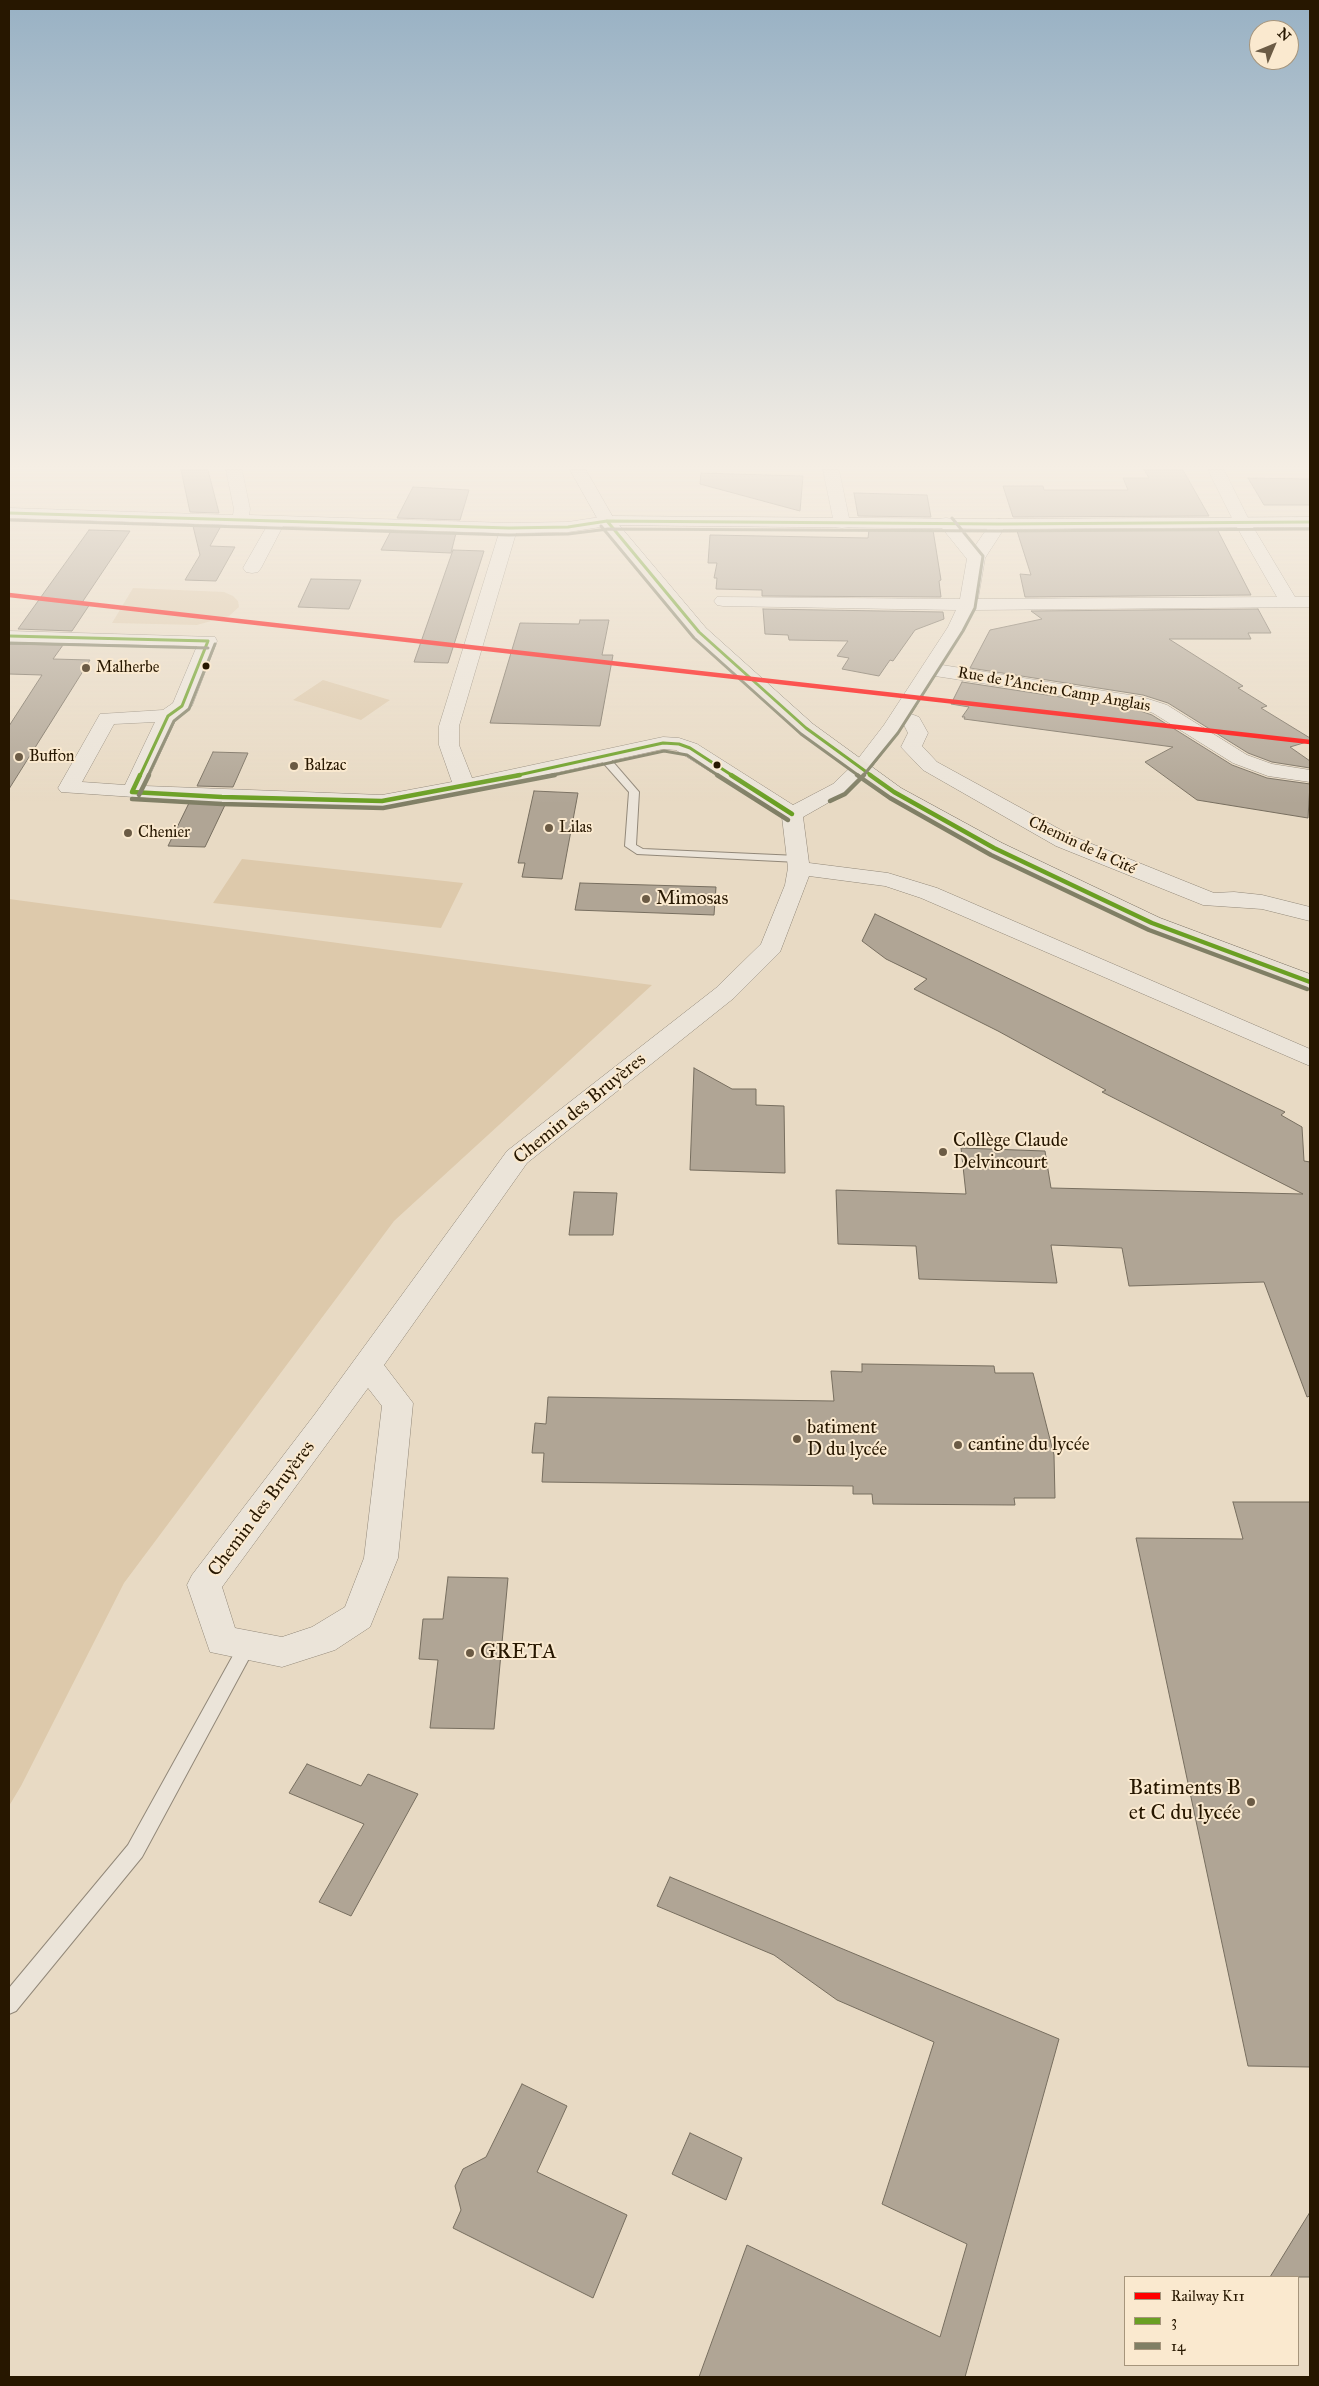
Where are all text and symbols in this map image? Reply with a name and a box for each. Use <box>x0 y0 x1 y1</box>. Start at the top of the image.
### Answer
north arrow <box>1249 20 1299 70</box>
text: N <box>1274 25 1294 45</box>
place label: Malherbe <box>96 658 160 678</box>
unlabelled marker <box>201 661 211 671</box>
marker: Malherbe <box>80 662 92 674</box>
street label: Rue de l'Ancien Camp Anglais <box>956 664 1152 716</box>
place label: Buffon <box>29 747 75 767</box>
marker: Buffon <box>13 751 25 763</box>
place label: Balzac <box>304 756 347 776</box>
marker: Balzac <box>288 760 300 772</box>
unlabelled marker <box>712 760 722 770</box>
street label: Chemin de la Cité <box>1025 813 1139 879</box>
place label: Lilas <box>559 818 592 838</box>
marker: Lilas <box>543 822 555 834</box>
place label: Chenier <box>138 823 190 843</box>
marker: Chenier <box>122 827 134 839</box>
place label: Mimosas <box>656 888 728 910</box>
marker: Mimosas <box>640 893 652 905</box>
street label: Chemin des Bruyères <box>509 1049 651 1169</box>
place label: Collège Claude Delvincourt <box>953 1130 1068 1174</box>
marker: Collège Claude Delvincourt <box>937 1146 949 1158</box>
place label: batiment D du lycée <box>807 1417 887 1461</box>
marker: batiment D du lycée <box>791 1433 803 1445</box>
place label: cantine du lycée <box>968 1434 1090 1456</box>
street label: Chemin des Bruyères <box>204 1437 320 1581</box>
marker: cantine du lycée <box>952 1439 964 1451</box>
place label: GRETA <box>480 1640 557 1666</box>
marker: GRETA <box>464 1647 476 1659</box>
place label: Batiments B et C du lycée <box>1129 1776 1241 1828</box>
marker: Batiments B et C du lycée <box>1245 1796 1257 1808</box>
legend <box>1124 2276 1299 2366</box>
text: Railway K11 <box>1171 2287 1245 2305</box>
text: 3 <box>1171 2312 1177 2330</box>
text: 14 <box>1171 2337 1185 2355</box>

